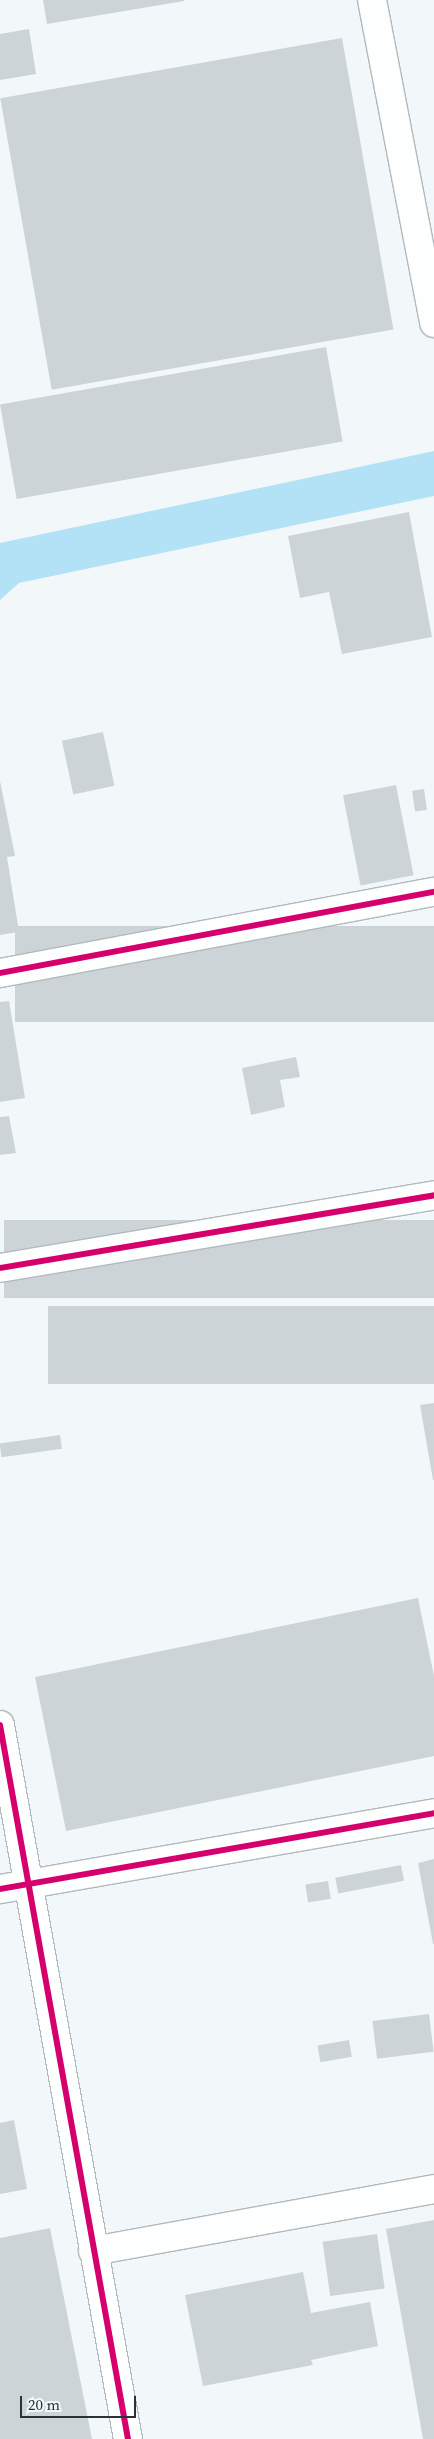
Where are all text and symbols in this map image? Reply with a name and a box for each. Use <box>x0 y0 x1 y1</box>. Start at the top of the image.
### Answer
scale bar <box>22 2386 139 2418</box>
text: 20 m <box>28 2394 60 2415</box>

